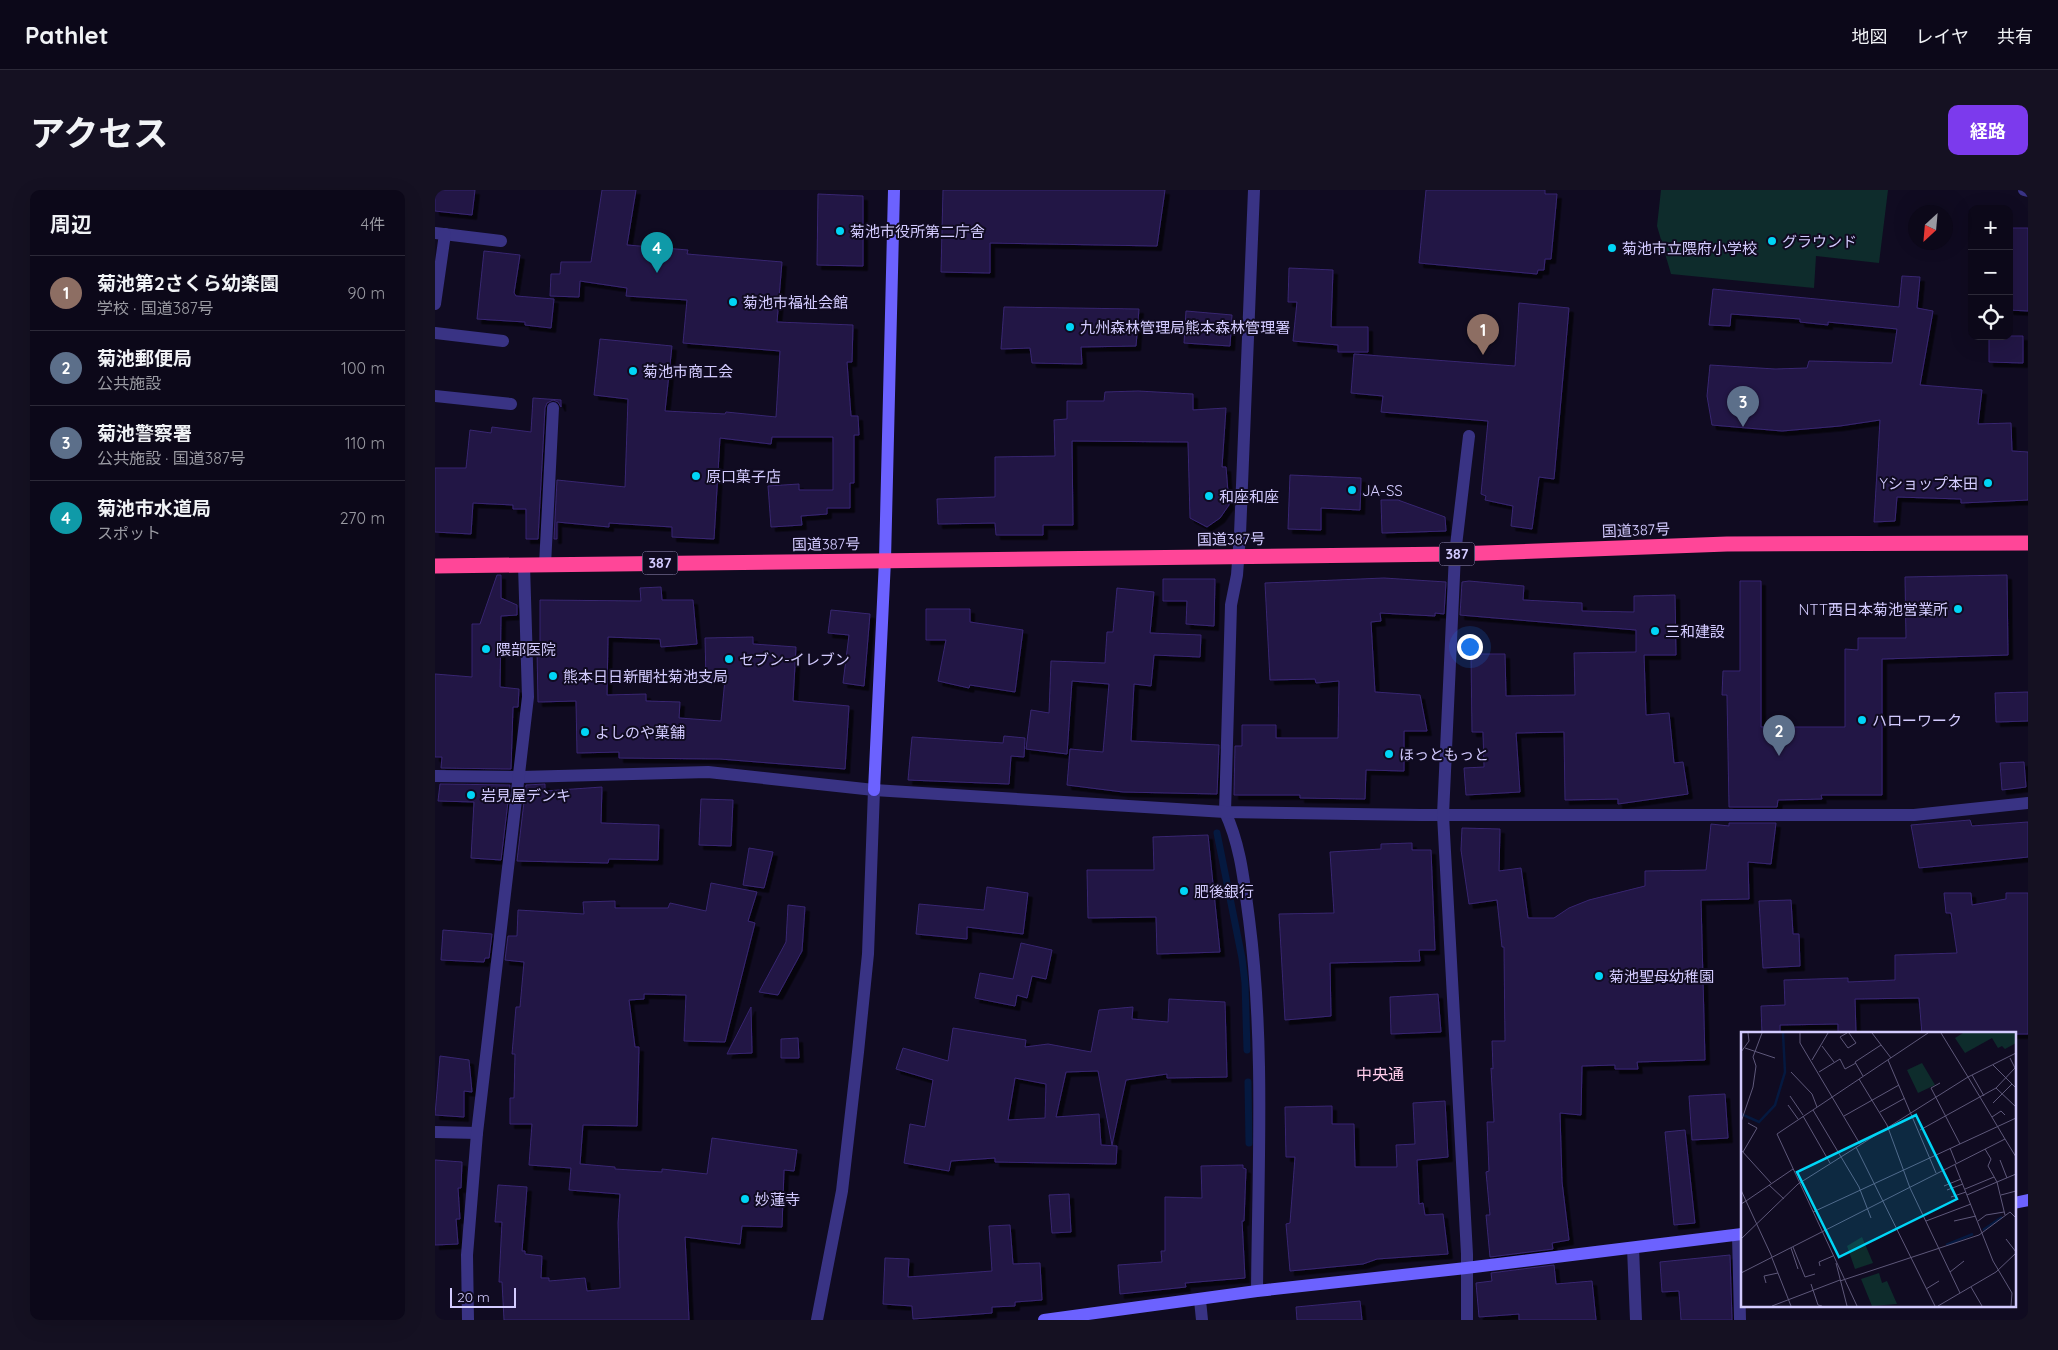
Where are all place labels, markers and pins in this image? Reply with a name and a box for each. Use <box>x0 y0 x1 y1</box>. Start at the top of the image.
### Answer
place label: 菊池市役所第二庁舎 <box>850 222 985 241</box>
marker: 菊池市役所第二庁舎 <box>834 225 846 237</box>
pin: 4 <box>641 232 673 273</box>
place label: グラウンド <box>1782 232 1857 251</box>
marker: グラウンド <box>1766 235 1778 247</box>
place label: 菊池市立隈府小学校 <box>1622 239 1757 258</box>
marker: 菊池市立隈府小学校 <box>1606 242 1618 254</box>
place label: 菊池市福祉会館 <box>743 293 848 312</box>
marker: 菊池市福祉会館 <box>727 296 739 308</box>
pin: 1 <box>1467 314 1499 355</box>
place label: 九州森林管理局熊本森林管理署 <box>1080 318 1290 337</box>
marker: 九州森林管理局熊本森林管理署 <box>1064 321 1076 333</box>
place label: 菊池市商工会 <box>643 362 733 381</box>
marker: 菊池市商工会 <box>627 365 639 377</box>
pin: 3 <box>1727 386 1759 427</box>
place label: 原口菓子店 <box>706 467 781 486</box>
marker: 原口菓子店 <box>690 470 702 482</box>
place label: Yショップ本田 <box>1880 474 1978 493</box>
marker: Yショップ本田 <box>1982 477 1994 489</box>
place label: JA-SS <box>1362 481 1403 500</box>
marker: JA-SS <box>1346 484 1358 496</box>
place label: 和座和座 <box>1219 487 1279 506</box>
marker: 和座和座 <box>1203 490 1215 502</box>
place label: NTT西日本菊池営業所 <box>1799 600 1948 619</box>
marker: NTT西日本菊池営業所 <box>1952 603 1964 615</box>
place label: 三和建設 <box>1665 622 1725 641</box>
marker: 三和建設 <box>1649 625 1661 637</box>
place label: 隈部医院 <box>496 640 556 659</box>
marker: 隈部医院 <box>480 643 492 655</box>
place label: セブン-イレブン <box>739 650 850 669</box>
marker: セブン-イレブン <box>723 653 735 665</box>
place label: 熊本日日新聞社菊池支局 <box>563 667 728 686</box>
marker: 熊本日日新聞社菊池支局 <box>547 670 559 682</box>
place label: ハローワーク <box>1872 711 1962 730</box>
marker: ハローワーク <box>1856 714 1868 726</box>
pin: 2 <box>1763 715 1795 756</box>
place label: よしのや菓舗 <box>595 723 685 742</box>
marker: よしのや菓舗 <box>579 726 591 738</box>
place label: ほっともっと <box>1399 745 1489 764</box>
marker: ほっともっと <box>1383 748 1395 760</box>
place label: 岩見屋デンキ <box>481 786 571 805</box>
marker: 岩見屋デンキ <box>465 789 477 801</box>
place label: 肥後銀行 <box>1194 882 1254 901</box>
marker: 肥後銀行 <box>1178 885 1190 897</box>
place label: 菊池聖母幼稚園 <box>1609 967 1714 986</box>
marker: 菊池聖母幼稚園 <box>1593 970 1605 982</box>
place label: 妙蓮寺 <box>755 1190 800 1209</box>
marker: 妙蓮寺 <box>739 1193 751 1205</box>

